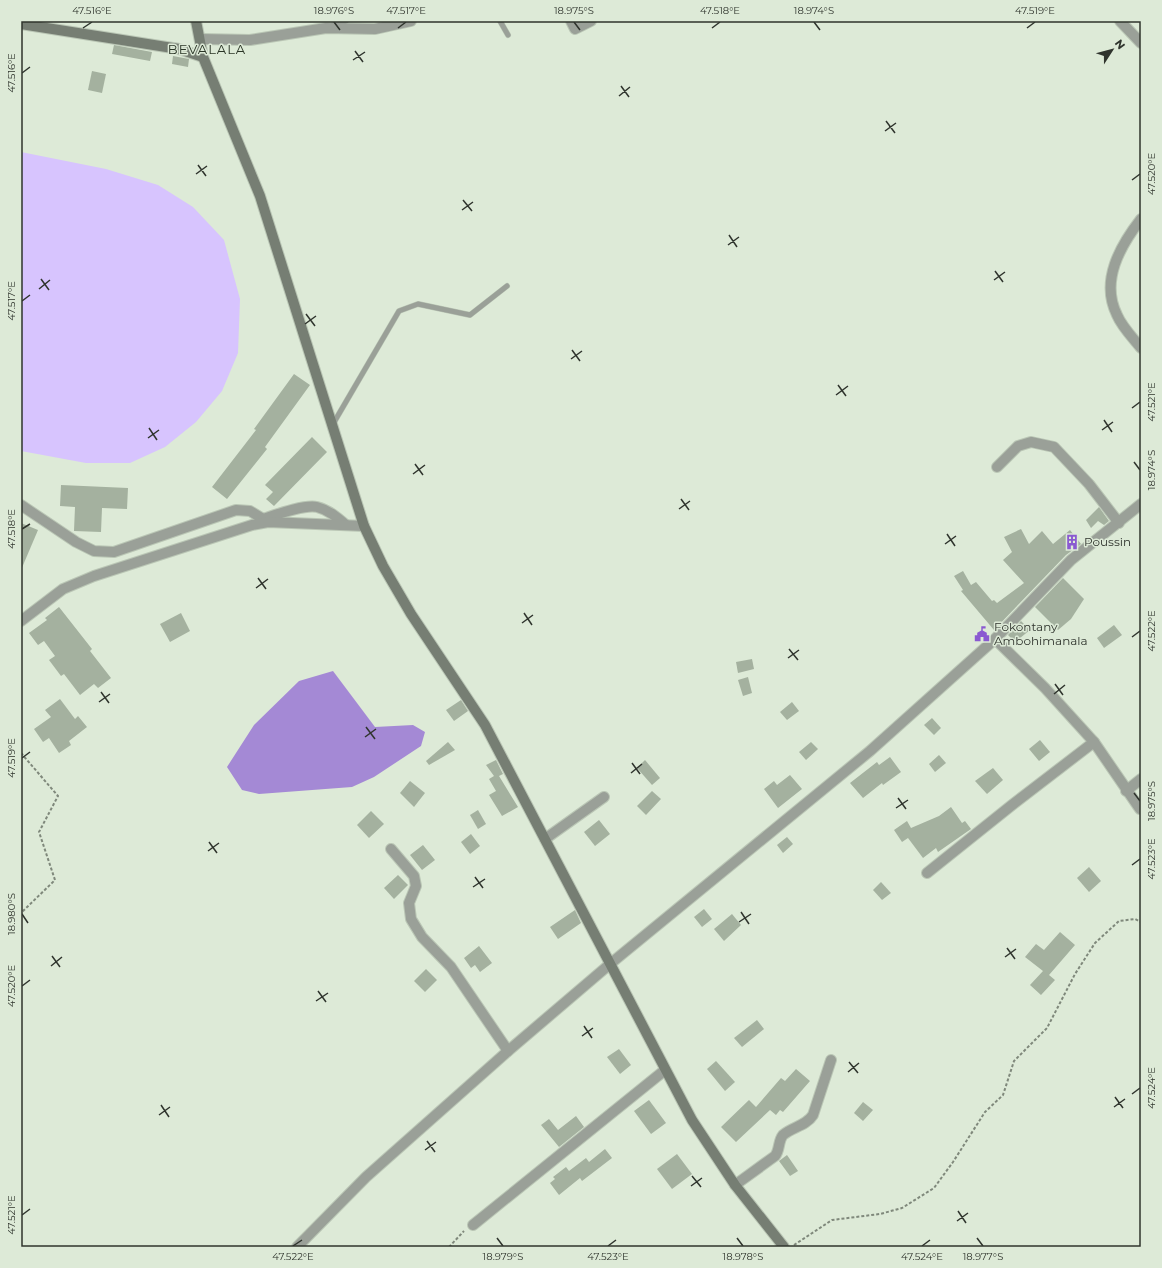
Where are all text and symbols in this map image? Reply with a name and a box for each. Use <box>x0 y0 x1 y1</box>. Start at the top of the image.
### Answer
text: 47.516°E <box>72 4 112 17</box>
text: 18.976°S <box>314 4 354 17</box>
text: 47.517°E <box>386 4 426 17</box>
text: 18.975°S <box>554 4 594 17</box>
text: 47.518°E <box>700 4 740 17</box>
text: 18.974°S <box>794 4 834 17</box>
text: 47.519°E <box>1015 4 1055 17</box>
north arrow <box>1092 30 1132 70</box>
text: N <box>1112 36 1128 52</box>
district label: BEVALALA <box>168 41 246 57</box>
text: 47.516°E <box>5 53 18 93</box>
text: 47.520°E <box>1145 153 1158 195</box>
text: 47.517°E <box>5 281 18 321</box>
text: 47.521°E <box>1145 382 1158 422</box>
text: 18.974°S <box>1145 450 1158 490</box>
text: 47.518°E <box>5 509 18 549</box>
building icon: Poussin <box>1063 533 1081 551</box>
place label: Poussin <box>1084 534 1131 549</box>
text: 47.522°E <box>1145 610 1158 652</box>
place label: Fokontany Ambohimanala <box>994 619 1088 648</box>
public building icon: Fokontany Ambohimanala <box>973 625 991 643</box>
text: 47.519°E <box>5 738 18 778</box>
text: 18.975°S <box>1145 781 1158 821</box>
text: 47.523°E <box>1145 838 1158 880</box>
text: 18.980°S <box>5 893 18 935</box>
text: 47.520°E <box>5 965 18 1007</box>
text: 47.524°E <box>1145 1067 1158 1109</box>
text: 47.521°E <box>5 1195 18 1235</box>
text: 47.522°E <box>272 1250 314 1263</box>
text: 18.979°S <box>483 1250 523 1263</box>
text: 47.523°E <box>587 1250 629 1263</box>
text: 18.978°S <box>723 1250 763 1263</box>
text: 47.524°E <box>901 1250 943 1263</box>
text: 18.977°S <box>963 1250 1003 1263</box>

